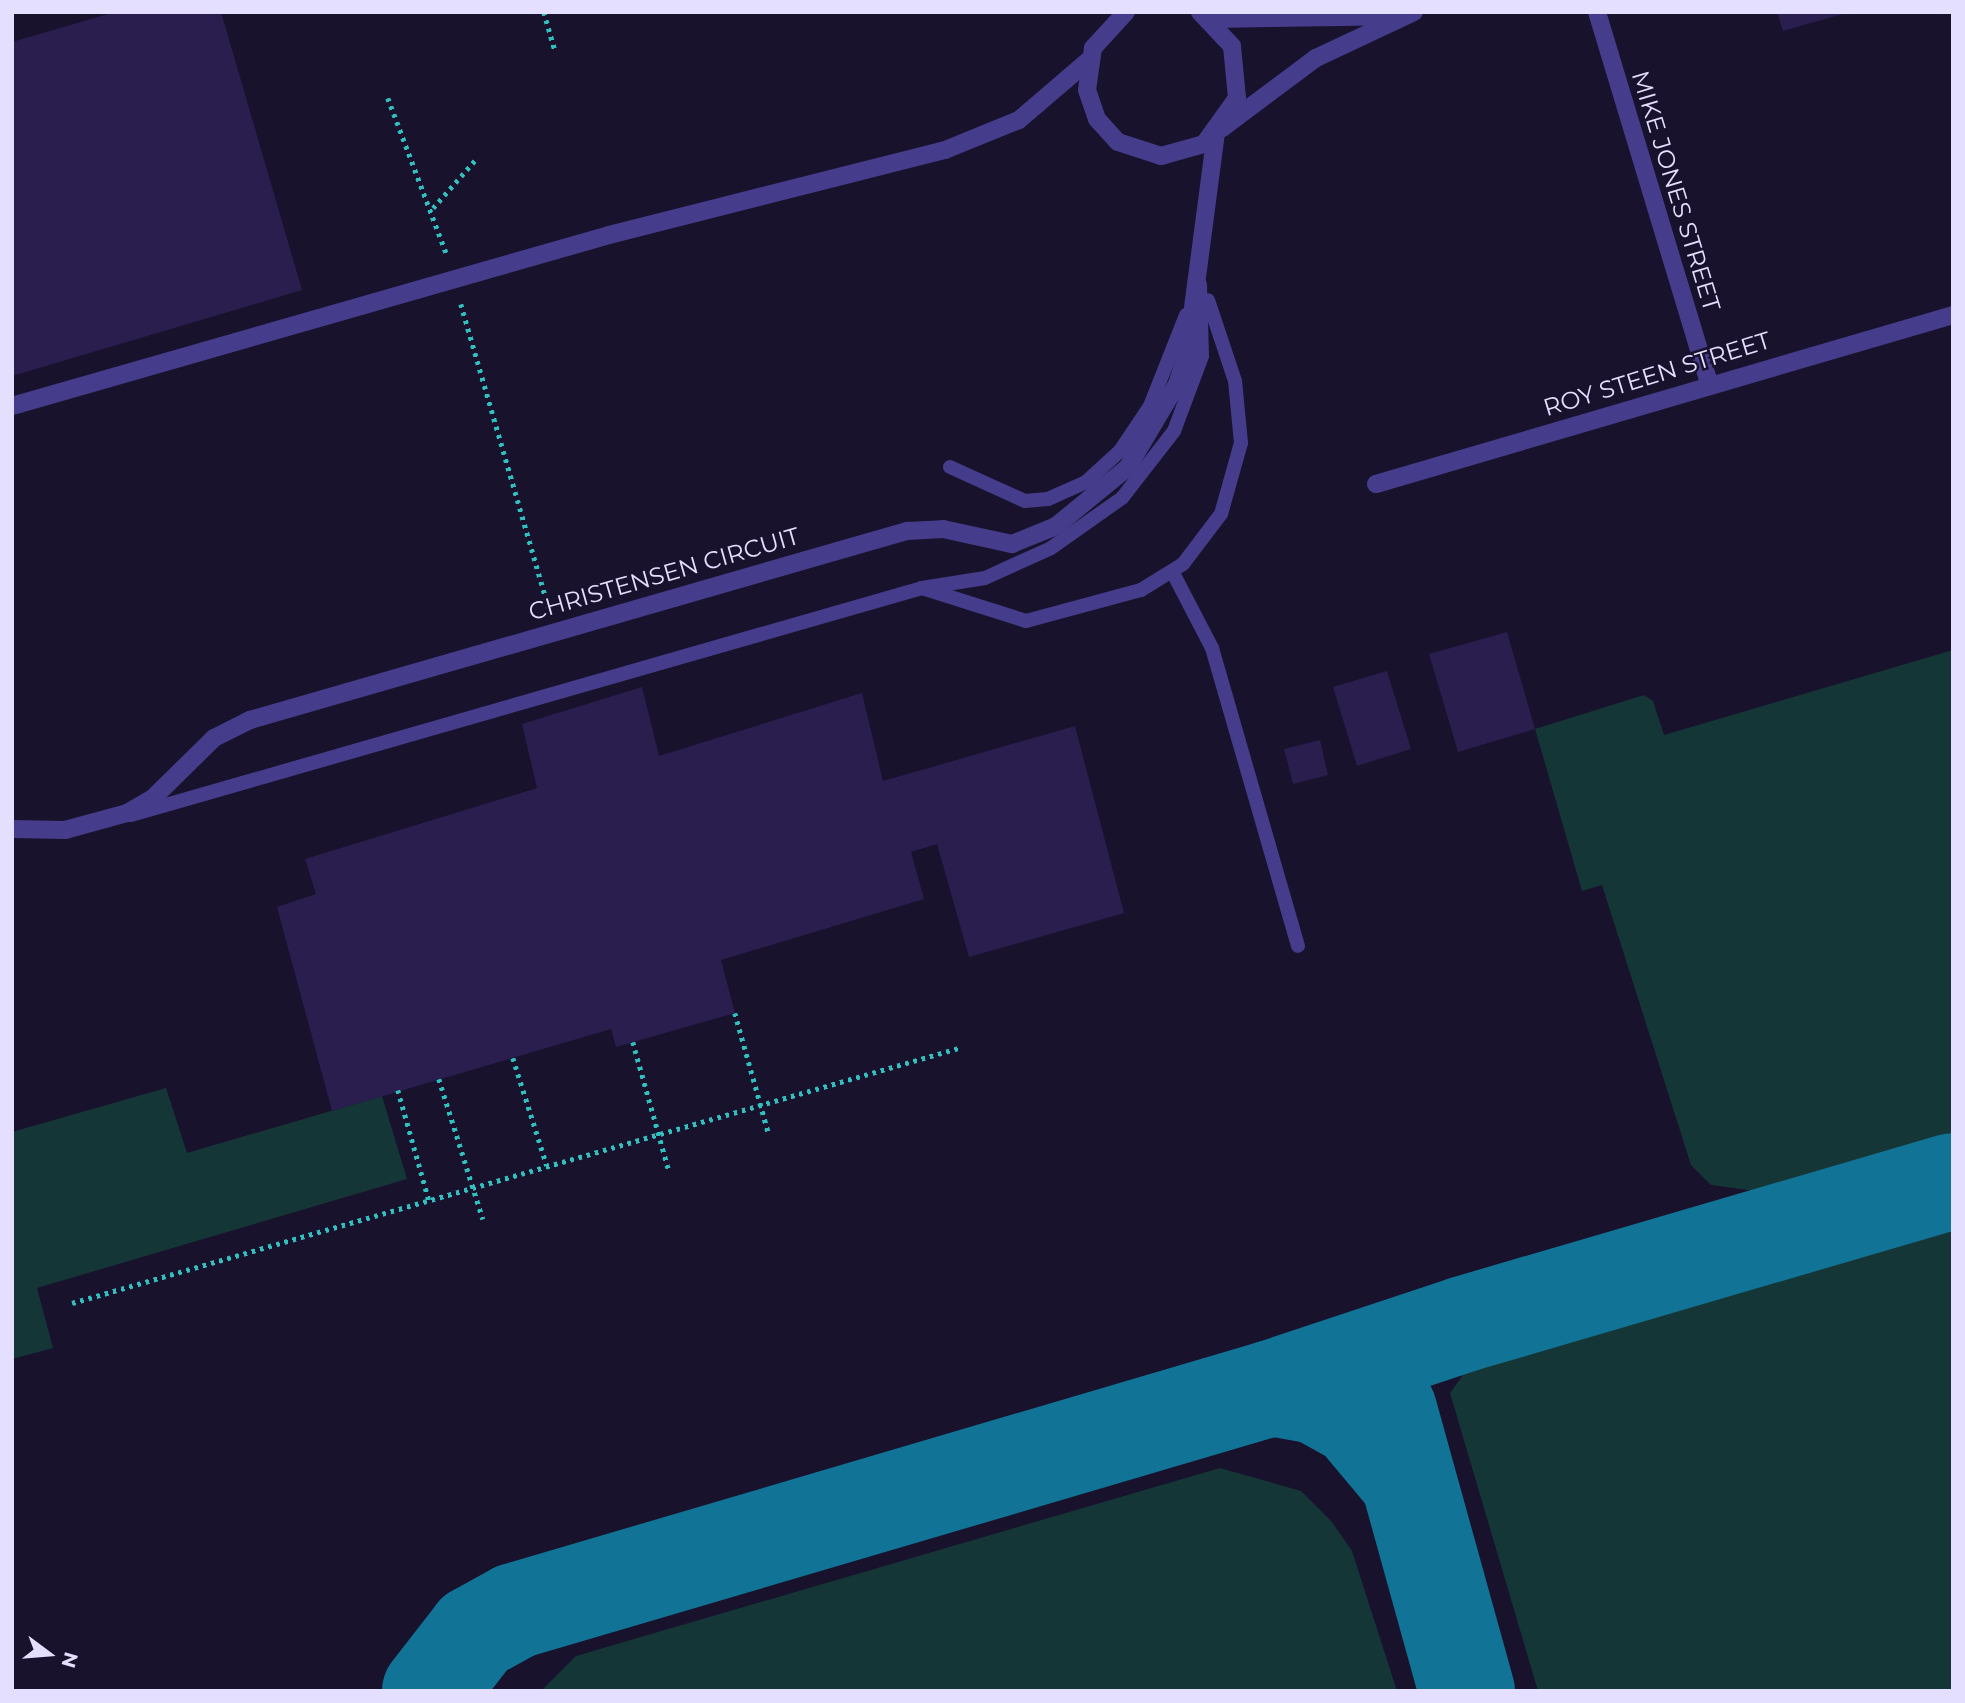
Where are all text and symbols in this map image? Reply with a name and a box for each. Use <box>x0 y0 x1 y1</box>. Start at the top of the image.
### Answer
street label: MIKE JONES STREET <box>1626 67 1726 315</box>
street label: ROY STEEN STREET <box>1540 326 1774 422</box>
street label: CHRISTENSEN CIRCUIT <box>525 522 803 626</box>
north arrow <box>14 1619 84 1689</box>
text: N <box>56 1649 83 1670</box>

